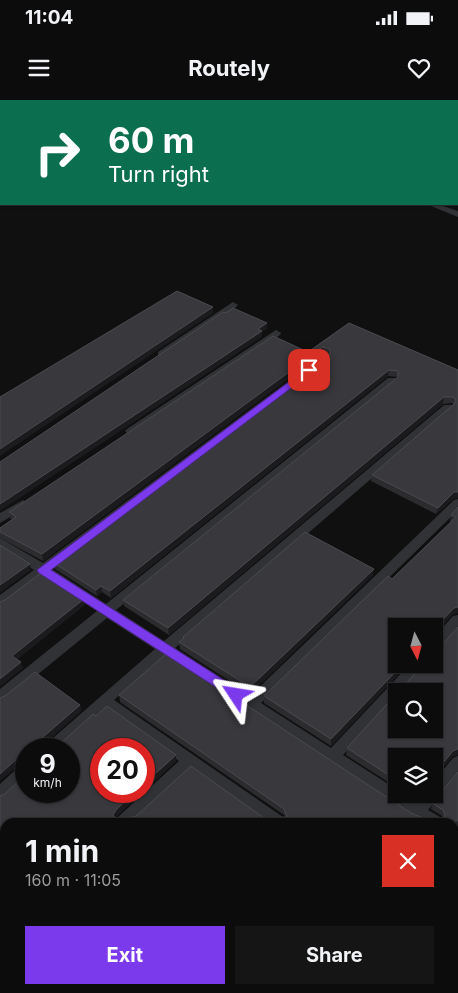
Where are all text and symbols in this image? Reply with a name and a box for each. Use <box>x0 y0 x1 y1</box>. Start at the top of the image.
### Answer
text: 11:04 <box>25 6 73 29</box>
icon: menu <box>25 54 53 82</box>
icon: heart <box>405 54 433 82</box>
text: Routely <box>188 55 270 81</box>
text: 60 m <box>108 119 195 161</box>
icon: right <box>25 120 90 185</box>
text: Turn right <box>108 161 209 187</box>
pin <box>288 349 330 391</box>
icon: arrive <box>295 356 323 384</box>
north arrow <box>388 618 442 672</box>
map controls <box>388 618 443 803</box>
position arrow <box>209 668 261 720</box>
button: search <box>388 683 443 738</box>
speed limit sign: 20 <box>90 738 155 803</box>
button: layers <box>388 748 443 803</box>
text: 9 <box>39 749 56 779</box>
text: km/h <box>33 775 62 790</box>
text: 1 min <box>25 833 99 869</box>
button: close <box>382 835 434 887</box>
text: 160 m · 11:05 <box>25 870 121 890</box>
button: Exit <box>25 926 225 984</box>
button: Share <box>235 926 434 984</box>

